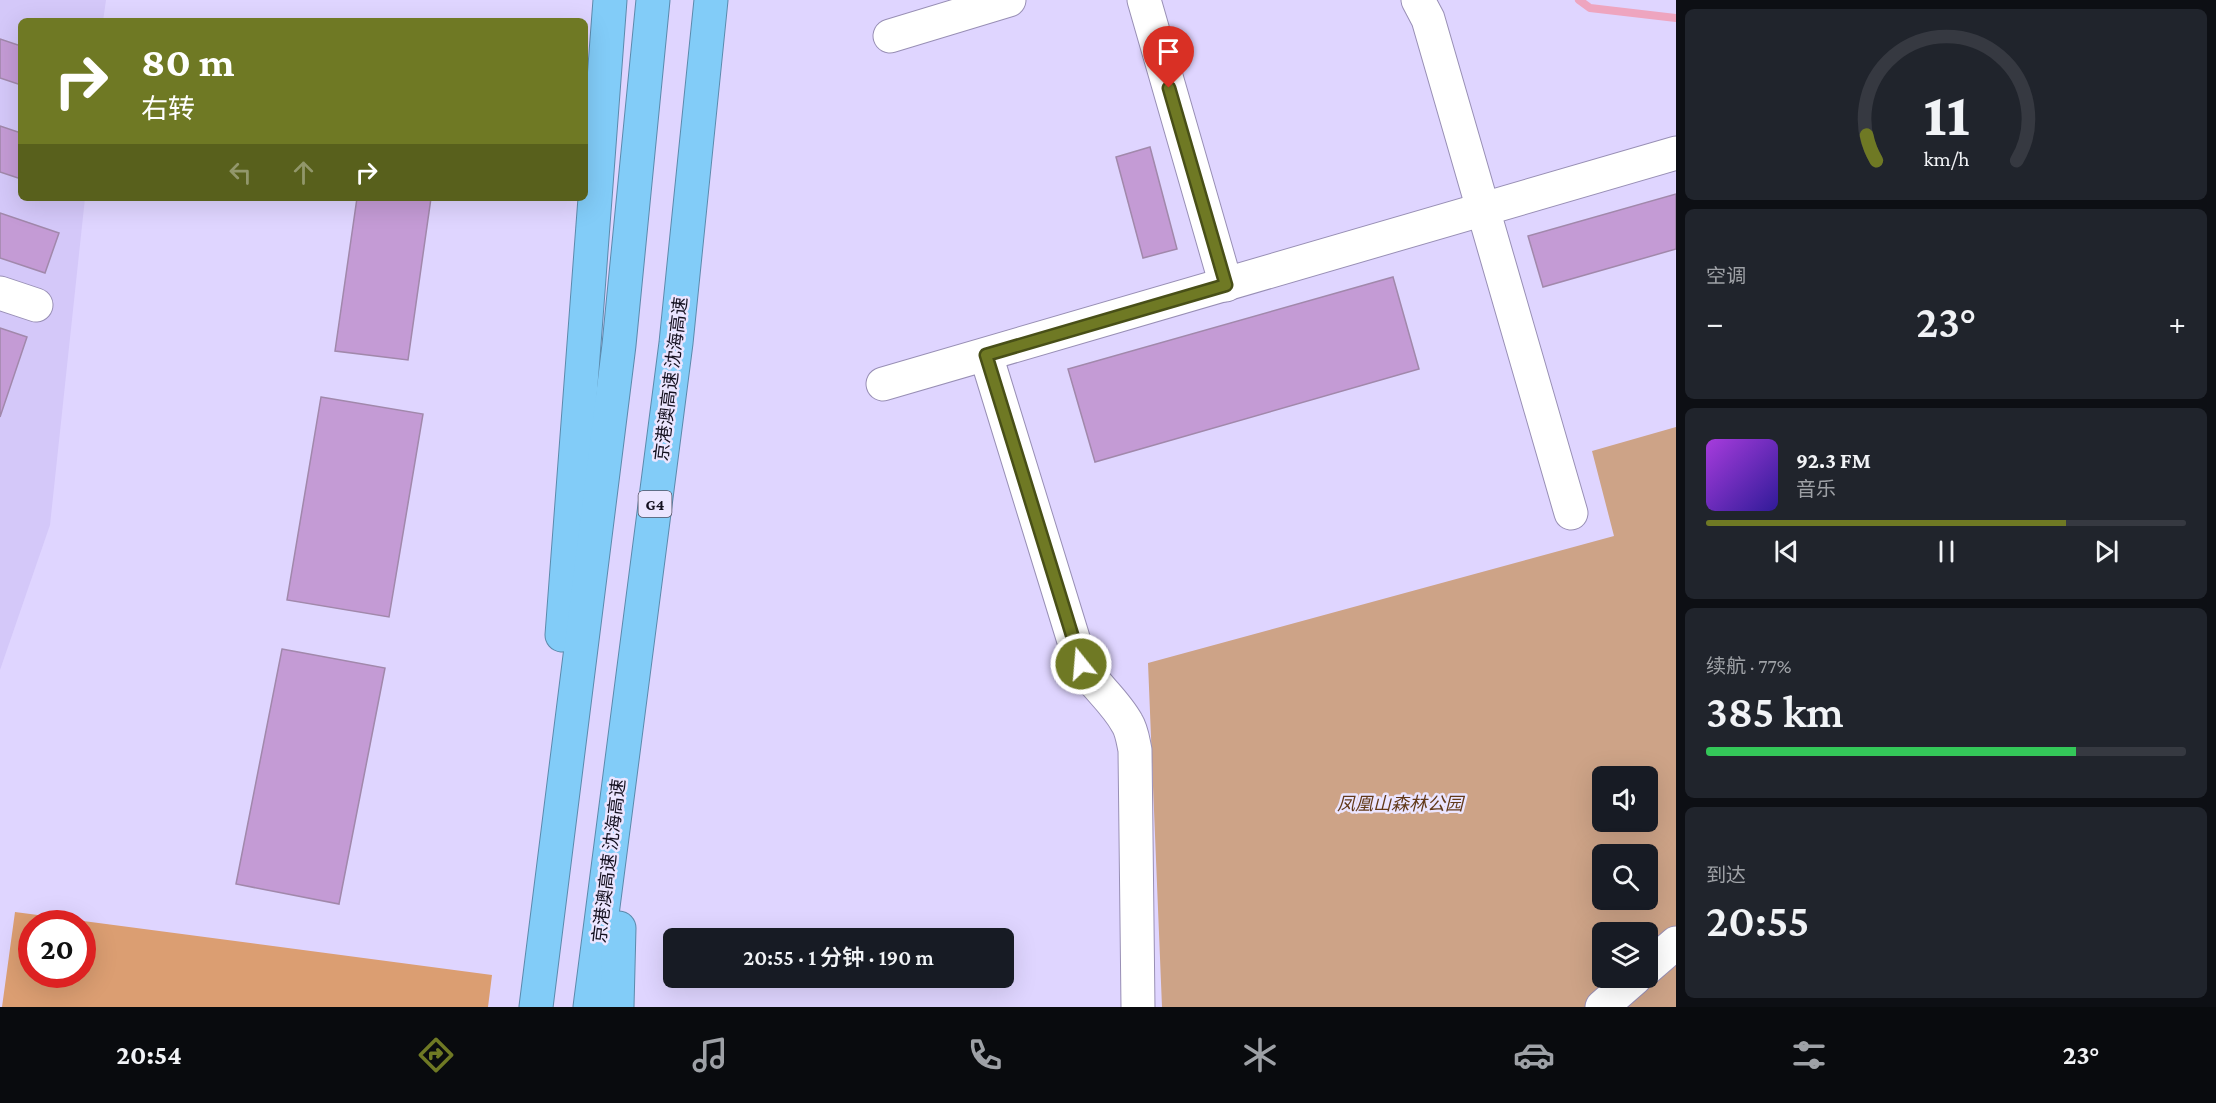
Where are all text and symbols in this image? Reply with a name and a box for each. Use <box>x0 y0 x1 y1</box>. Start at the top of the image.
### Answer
pin <box>1143 26 1194 88</box>
icon: arrive <box>1152 35 1185 68</box>
text: 80 m <box>141 38 235 85</box>
icon: right <box>42 42 120 120</box>
text: 11 <box>1923 79 1969 148</box>
text: 右转 <box>141 94 195 124</box>
text: km/h <box>1923 148 1970 172</box>
icon: left <box>224 156 257 189</box>
icon: ahead <box>287 156 320 189</box>
icon: right <box>350 156 383 189</box>
text: 空调 <box>1706 265 1746 287</box>
street label: 京港澳高速 沈海高速 <box>651 296 691 462</box>
text: 23° <box>1916 297 1976 347</box>
text: − <box>1706 304 1723 341</box>
text: + <box>2169 304 2186 341</box>
text: 92.3 FM <box>1796 448 1871 473</box>
text: 音乐 <box>1796 478 1836 500</box>
road number: G4 <box>638 491 672 517</box>
icon: previous <box>1770 535 1803 568</box>
icon: pause <box>1930 535 1963 568</box>
icon: next <box>2090 535 2123 568</box>
position arrow <box>1049 632 1113 696</box>
text: 续航 · 77% <box>1706 655 1792 677</box>
text: 385 km <box>1706 687 1844 737</box>
map controls <box>1592 766 1658 988</box>
button: sound <box>1592 766 1658 832</box>
street label: 京港澳高速 沈海高速 <box>589 778 629 944</box>
park label: 凤凰山森林公园 <box>1337 794 1466 814</box>
button: search <box>1592 844 1658 910</box>
text: 到达 <box>1706 864 1746 886</box>
text: 20:55 <box>1706 896 1809 946</box>
speed limit sign: 20 <box>18 910 96 988</box>
button: layers <box>1592 922 1658 988</box>
text: 20:55 · 1 分钟 · 190 m <box>743 945 934 970</box>
icon: directions <box>415 1034 457 1076</box>
icon: music <box>689 1034 731 1076</box>
icon: phone <box>964 1034 1006 1076</box>
icon: climate <box>1239 1034 1281 1076</box>
icon: car <box>1513 1034 1555 1076</box>
icon: filters <box>1788 1034 1830 1076</box>
text: 20:54 <box>116 1040 182 1070</box>
text: 23° <box>2063 1040 2100 1070</box>

